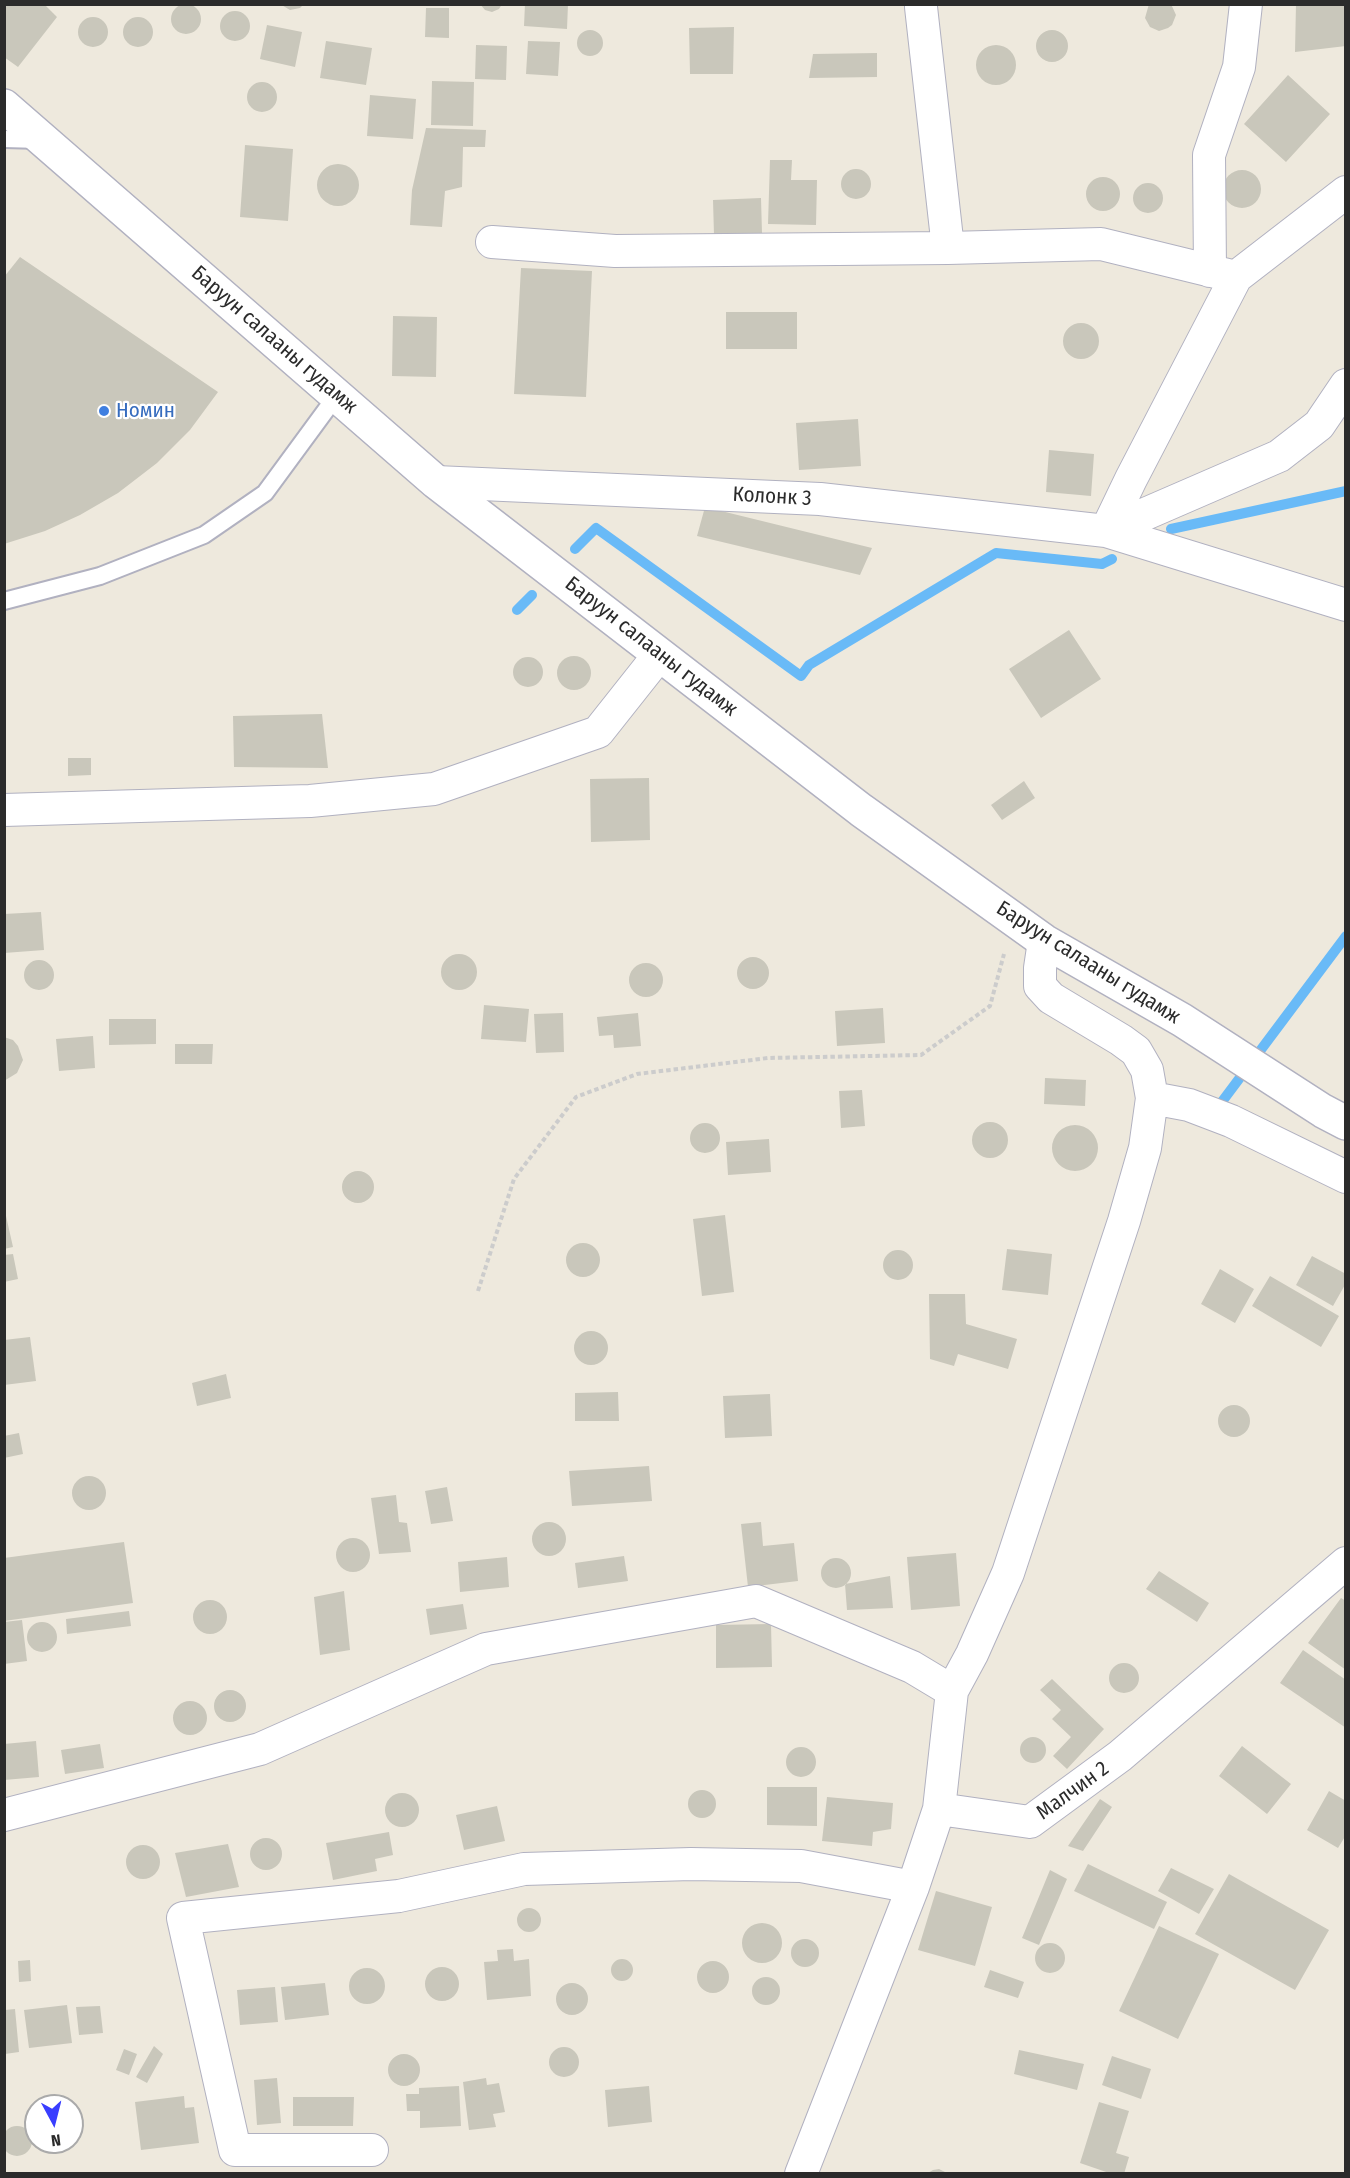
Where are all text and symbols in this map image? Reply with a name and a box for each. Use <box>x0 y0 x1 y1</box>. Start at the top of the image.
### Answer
street label: Баруун салааны гудамж <box>186 261 362 419</box>
place label: Номин <box>116 398 175 424</box>
marker: Номин <box>97 404 111 418</box>
street label: Колонк 3 <box>732 482 812 512</box>
street label: Баруун салааны гудамж <box>560 572 742 722</box>
street label: Баруун салааны гудамж <box>991 896 1185 1030</box>
street label: Малчин 2 <box>1032 1756 1114 1826</box>
north arrow <box>24 2094 84 2154</box>
text: N <box>50 2130 62 2150</box>

